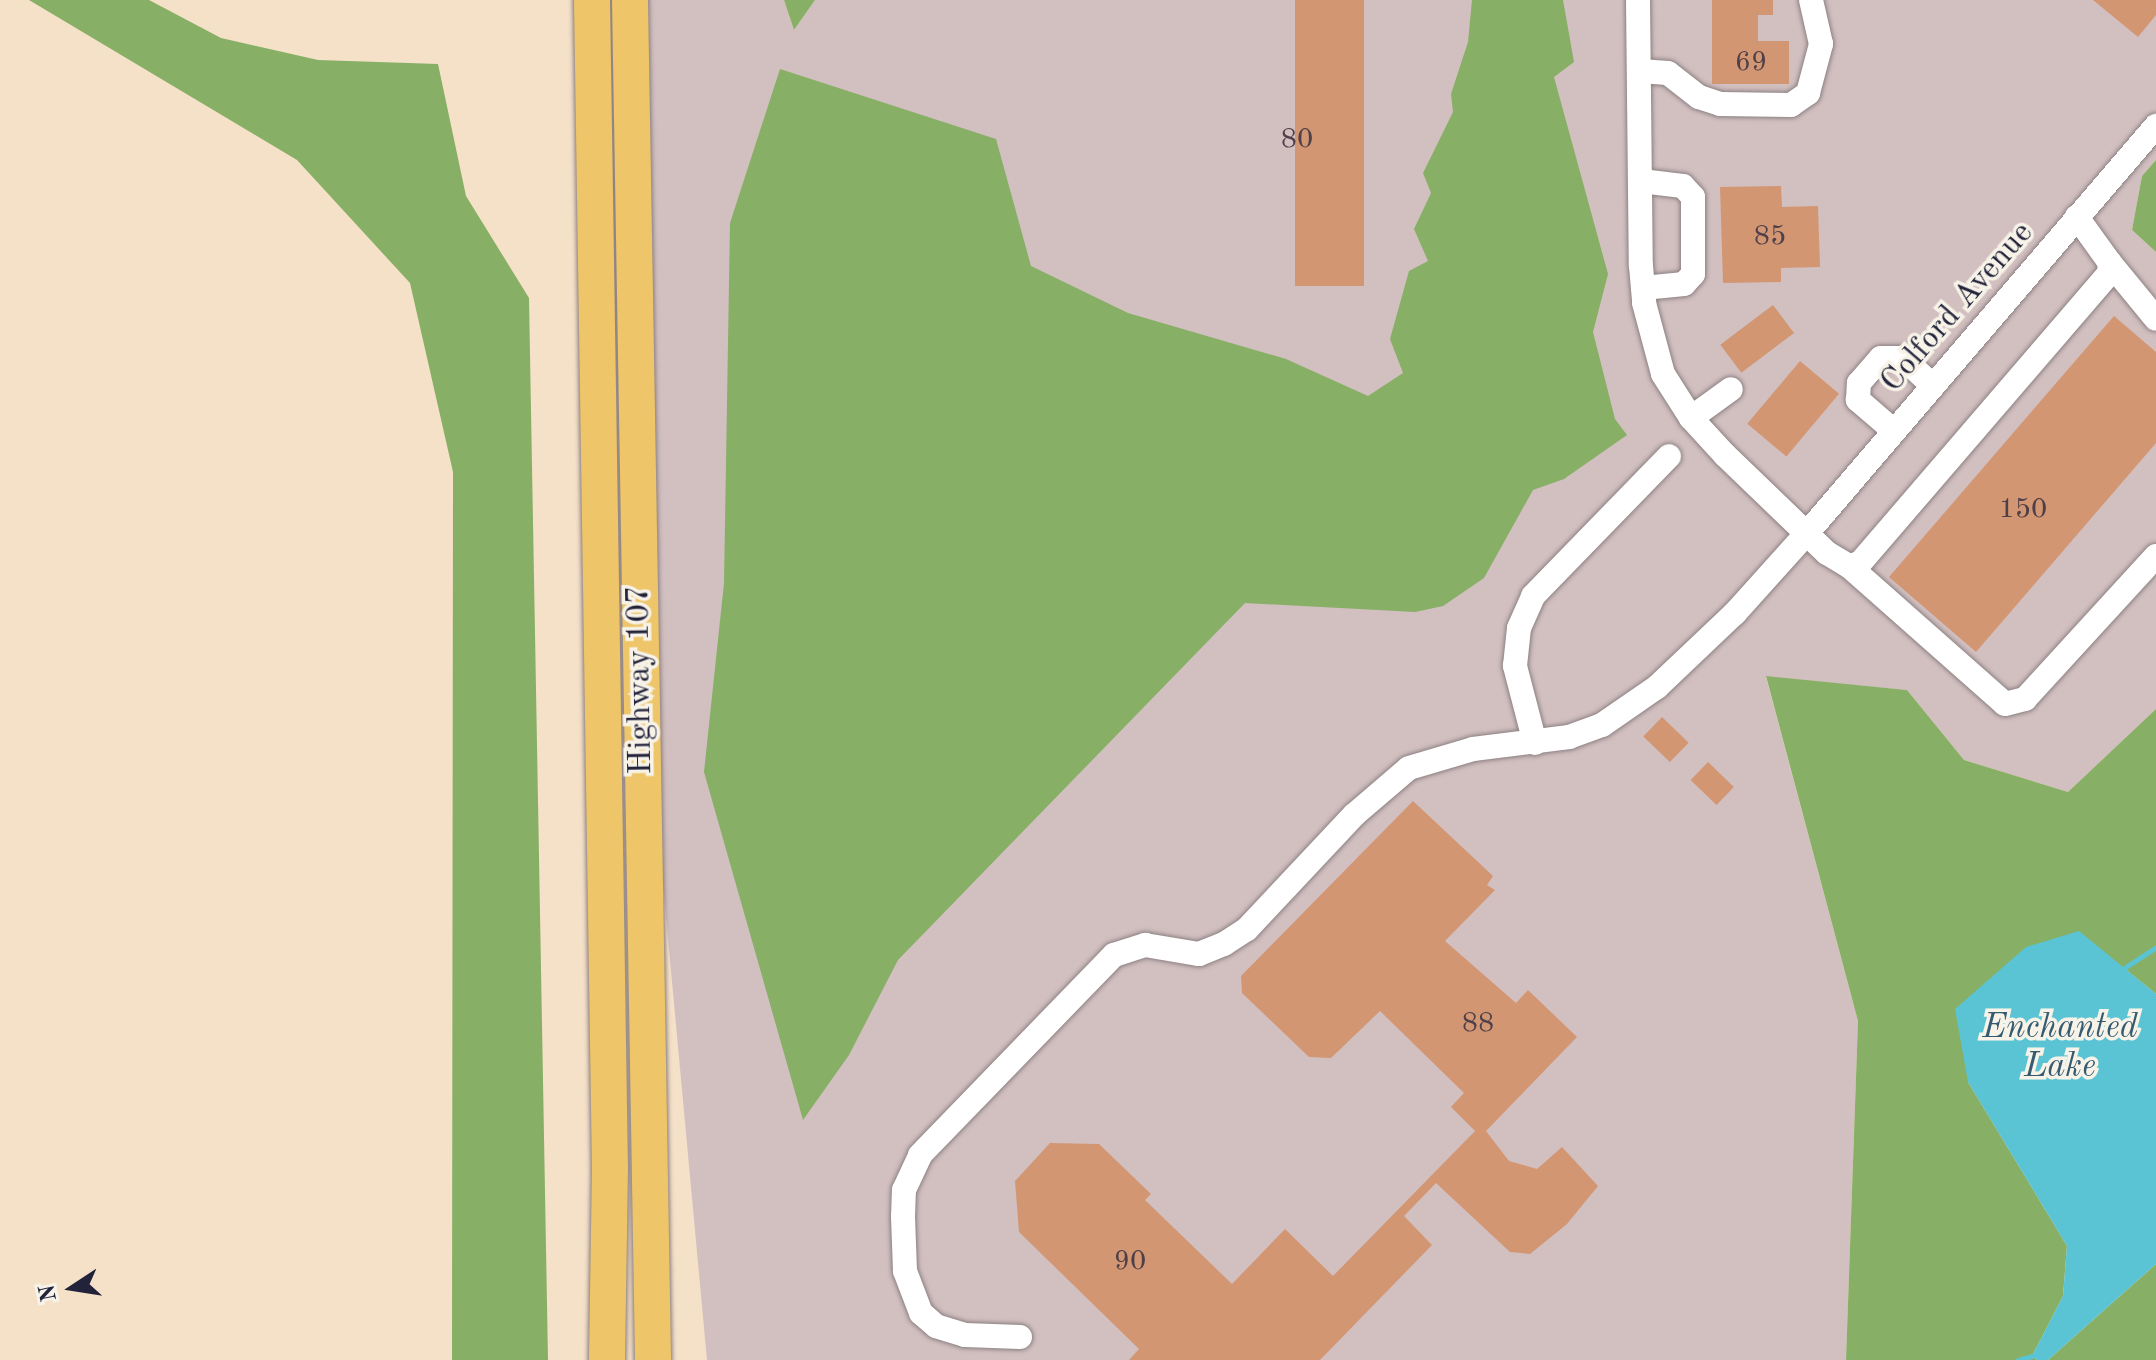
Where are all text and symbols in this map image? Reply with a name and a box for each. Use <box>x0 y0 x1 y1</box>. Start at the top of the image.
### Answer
house number: 69 <box>1735 46 1767 80</box>
house number: 80 <box>1281 123 1313 157</box>
street label: Colford Avenue <box>1874 215 2042 401</box>
house number: 85 <box>1754 220 1786 254</box>
house number: 150 <box>1999 493 2047 527</box>
street label: Highway 107 <box>620 585 662 775</box>
house number: 88 <box>1462 1007 1494 1041</box>
water label: Enchanted Lake <box>1982 1008 2138 1088</box>
house number: 90 <box>1114 1245 1146 1279</box>
north arrow <box>32 1248 112 1328</box>
text: N <box>36 1282 61 1303</box>

